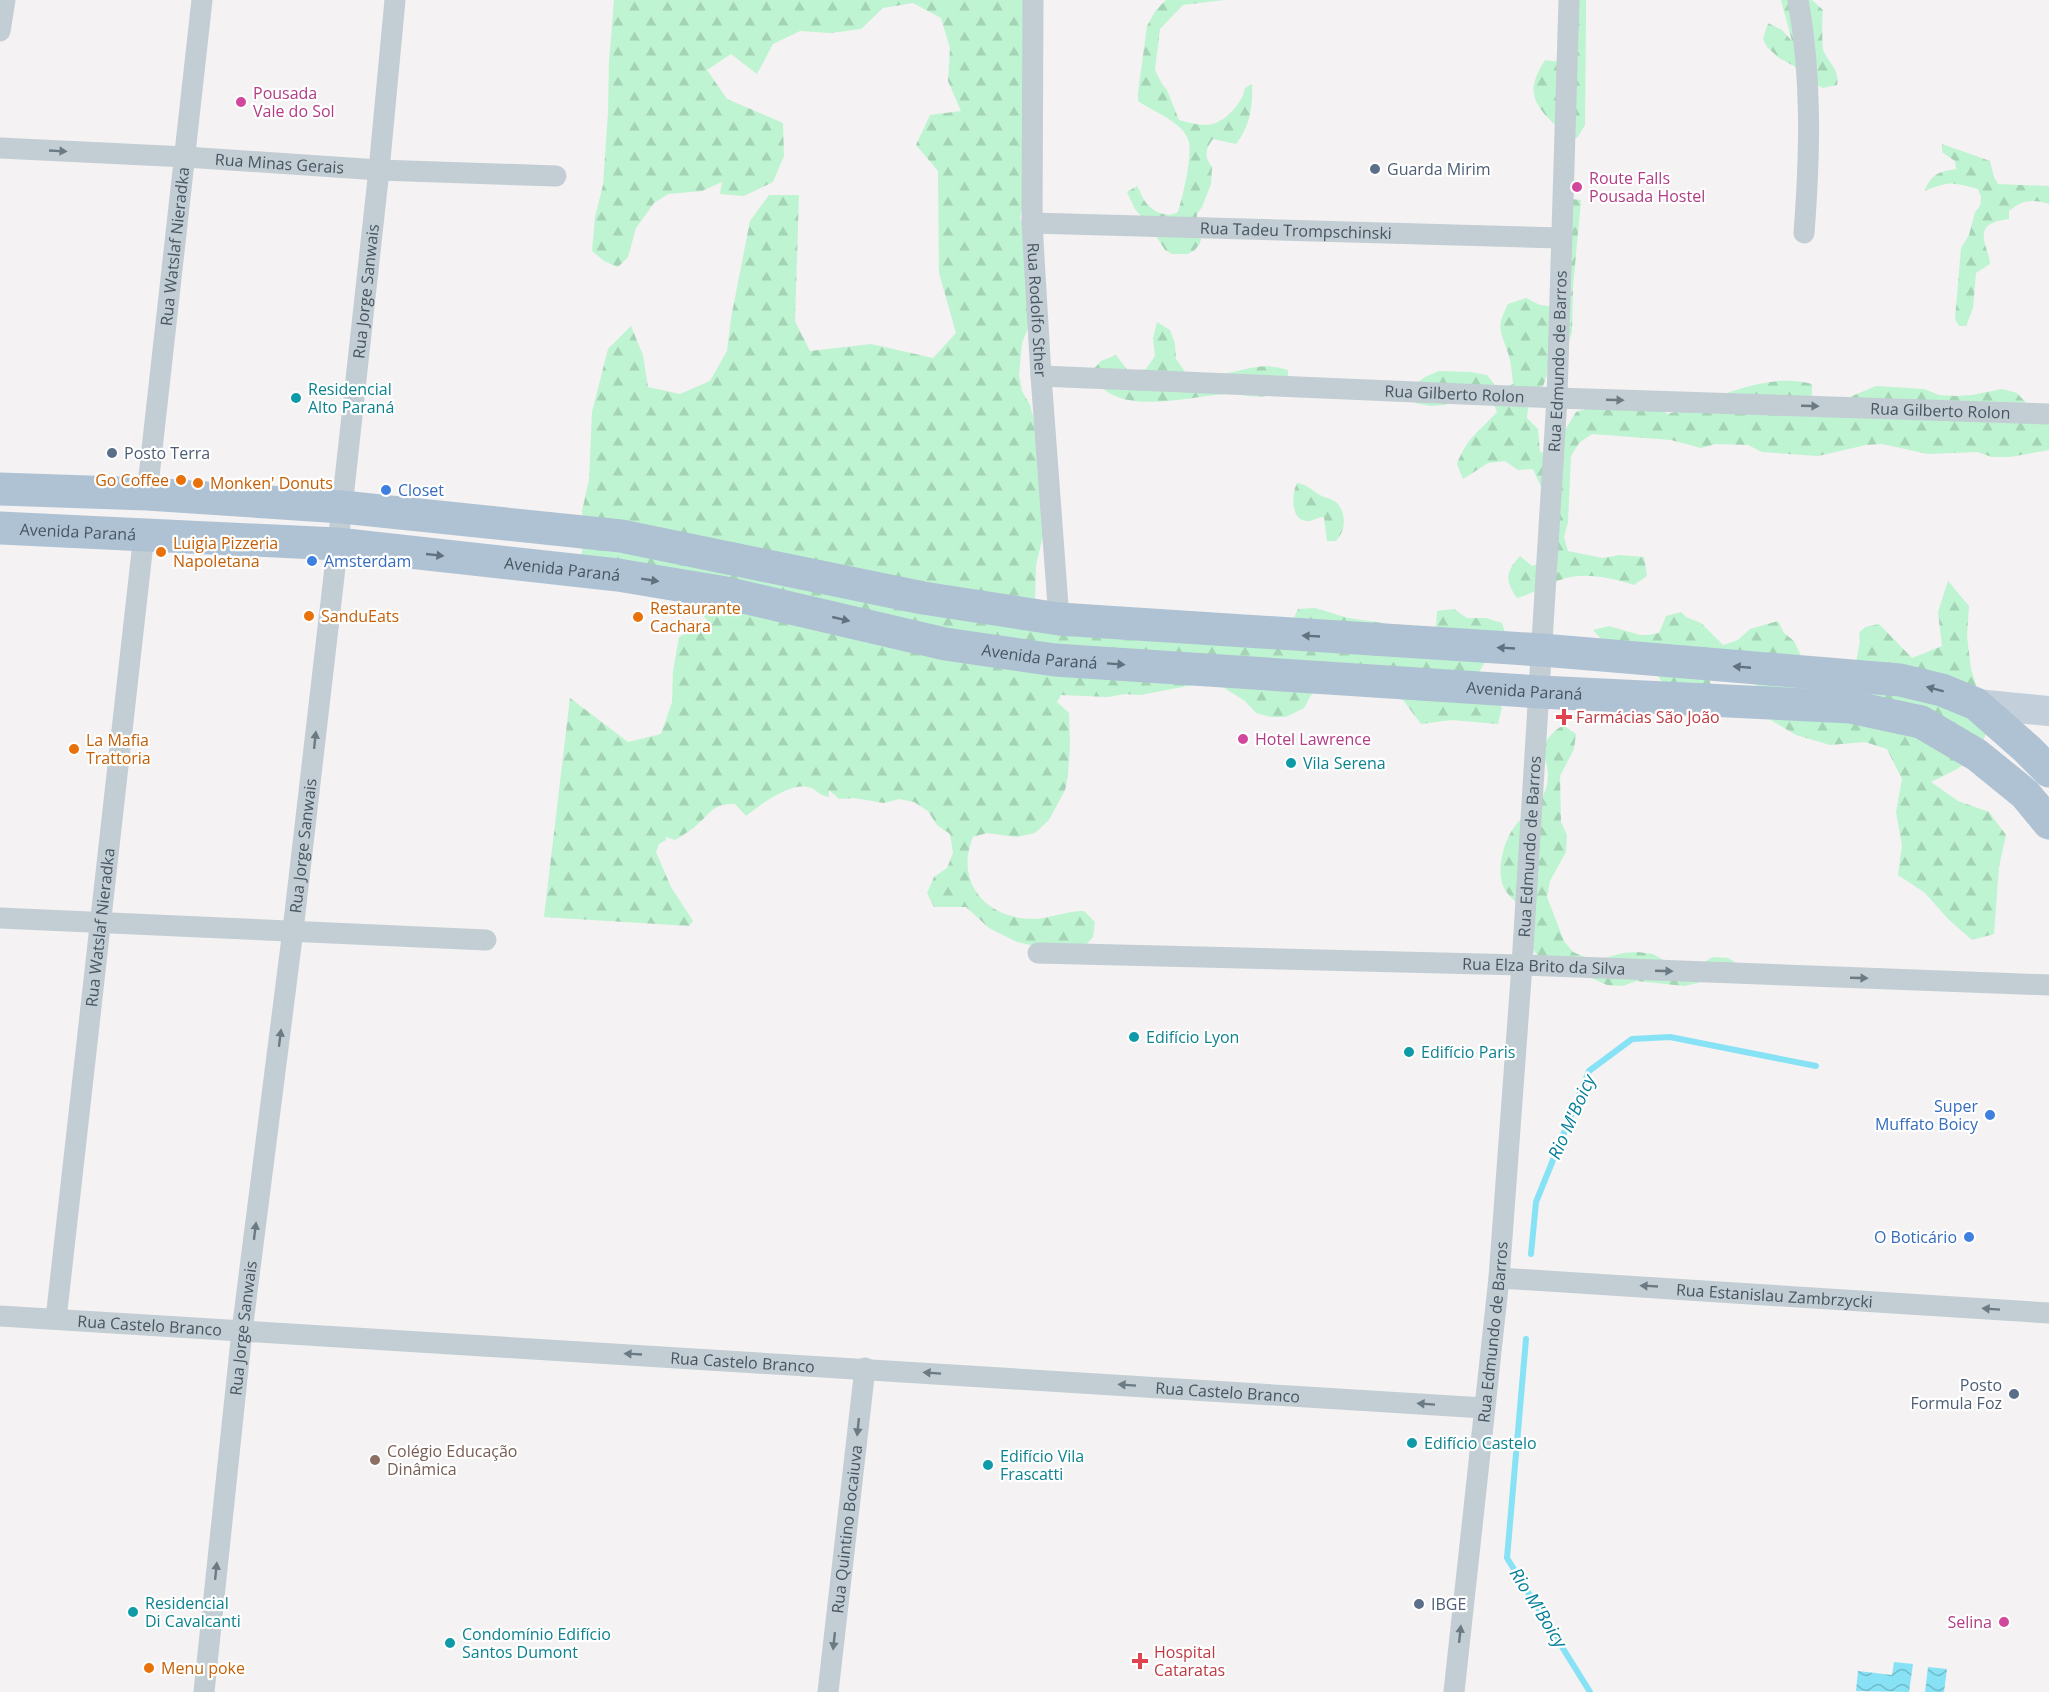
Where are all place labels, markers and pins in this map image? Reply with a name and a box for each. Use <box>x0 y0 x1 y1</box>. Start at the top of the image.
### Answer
place label: Pousada Vale do Sol <box>253 82 335 122</box>
marker: Pousada Vale do Sol <box>234 95 248 109</box>
place label: Guarda Mirim <box>1387 158 1491 180</box>
marker: Guarda Mirim <box>1368 162 1382 176</box>
place label: Route Falls Pousada Hostel <box>1589 167 1705 207</box>
marker: Route Falls Pousada Hostel <box>1570 180 1584 194</box>
place label: Residencial Alto Paraná <box>308 378 394 418</box>
marker: Residencial Alto Paraná <box>289 391 303 405</box>
place label: Posto Terra <box>124 442 210 464</box>
marker: Posto Terra <box>105 446 119 460</box>
place label: Go Coffee <box>95 469 169 491</box>
place label: Monken' Donuts <box>210 472 333 494</box>
marker: Go Coffee <box>174 473 188 487</box>
marker: Monken' Donuts <box>191 476 205 490</box>
place label: Closet <box>398 479 444 501</box>
marker: Closet <box>379 483 393 497</box>
place label: Luigia Pizzeria Napoletana <box>173 532 278 572</box>
marker: Luigia Pizzeria Napoletana <box>154 545 168 559</box>
place label: Amsterdam <box>324 550 411 572</box>
marker: Amsterdam <box>305 554 319 568</box>
place label: Restaurante Cachara <box>650 597 741 637</box>
place label: SanduEats <box>321 605 399 627</box>
marker: SanduEats <box>302 609 316 623</box>
marker: Restaurante Cachara <box>631 610 645 624</box>
place label: Farmácias São João <box>1576 706 1720 728</box>
marker: Farmácias São João <box>1557 710 1571 724</box>
place label: Hotel Lawrence <box>1255 728 1371 750</box>
place label: La Mafia Trattoria <box>86 729 151 769</box>
marker: Hotel Lawrence <box>1236 732 1250 746</box>
marker: La Mafia Trattoria <box>67 742 81 756</box>
place label: Vila Serena <box>1303 752 1386 774</box>
marker: Vila Serena <box>1284 756 1298 770</box>
place label: Edifício Lyon <box>1146 1026 1239 1048</box>
marker: Edifício Lyon <box>1127 1030 1141 1044</box>
place label: Edifício Paris <box>1421 1041 1515 1063</box>
marker: Edifício Paris <box>1402 1045 1416 1059</box>
place label: Super Muffato Boicy <box>1875 1095 1979 1135</box>
marker: Super Muffato Boicy <box>1983 1108 1997 1122</box>
place label: O Boticário <box>1874 1226 1957 1248</box>
marker: O Boticário <box>1962 1230 1976 1244</box>
place label: Posto Formula Foz <box>1910 1374 2002 1414</box>
marker: Posto Formula Foz <box>2007 1387 2021 1401</box>
place label: Edifício Castelo <box>1424 1432 1537 1454</box>
marker: Edifício Castelo <box>1405 1436 1419 1450</box>
place label: Colégio Educação Dinâmica <box>387 1440 517 1480</box>
place label: Edifício Vila Frascatti <box>1000 1445 1084 1485</box>
marker: Colégio Educação Dinâmica <box>368 1453 382 1467</box>
marker: Edifício Vila Frascatti <box>981 1458 995 1472</box>
place label: Residencial Di Cavalcanti <box>145 1592 241 1632</box>
place label: IBGE <box>1431 1593 1466 1615</box>
marker: IBGE <box>1412 1597 1426 1611</box>
marker: Residencial Di Cavalcanti <box>126 1605 140 1619</box>
place label: Selina <box>1947 1611 1992 1633</box>
marker: Selina <box>1997 1615 2011 1629</box>
place label: Condomínio Edifício Santos Dumont <box>462 1623 611 1663</box>
marker: Condomínio Edifício Santos Dumont <box>443 1636 457 1650</box>
place label: Hospital Cataratas <box>1154 1641 1225 1681</box>
marker: Hospital Cataratas <box>1131 1652 1149 1670</box>
place label: Menu poke <box>161 1657 245 1679</box>
marker: Menu poke <box>142 1661 156 1675</box>

